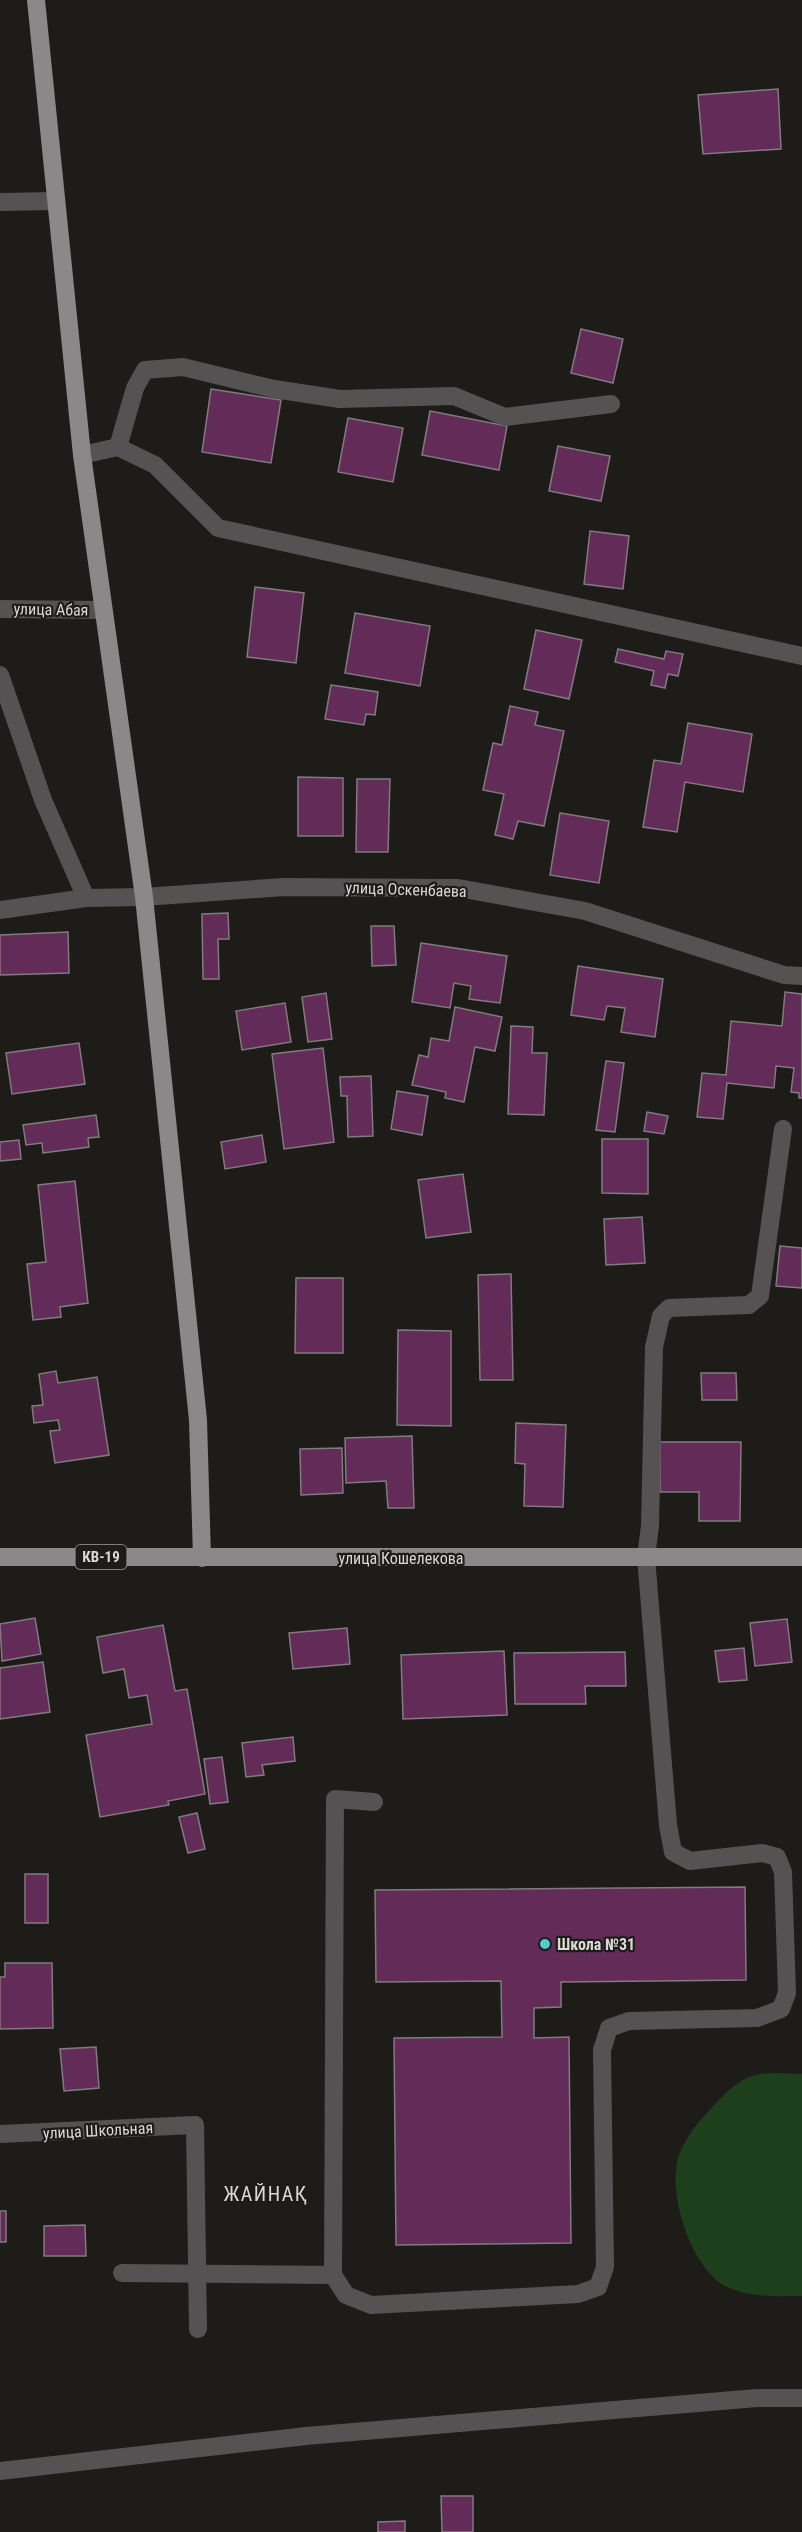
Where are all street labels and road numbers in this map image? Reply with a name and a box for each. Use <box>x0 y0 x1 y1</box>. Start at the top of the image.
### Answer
street label: улица Абая <box>13 599 89 620</box>
street label: улица Оскенбаева <box>345 878 467 901</box>
road number: КВ-19 <box>76 1545 126 1569</box>
street label: улица Кошелекова <box>339 1549 463 1568</box>
street label: улица Школьная <box>43 2118 154 2143</box>

